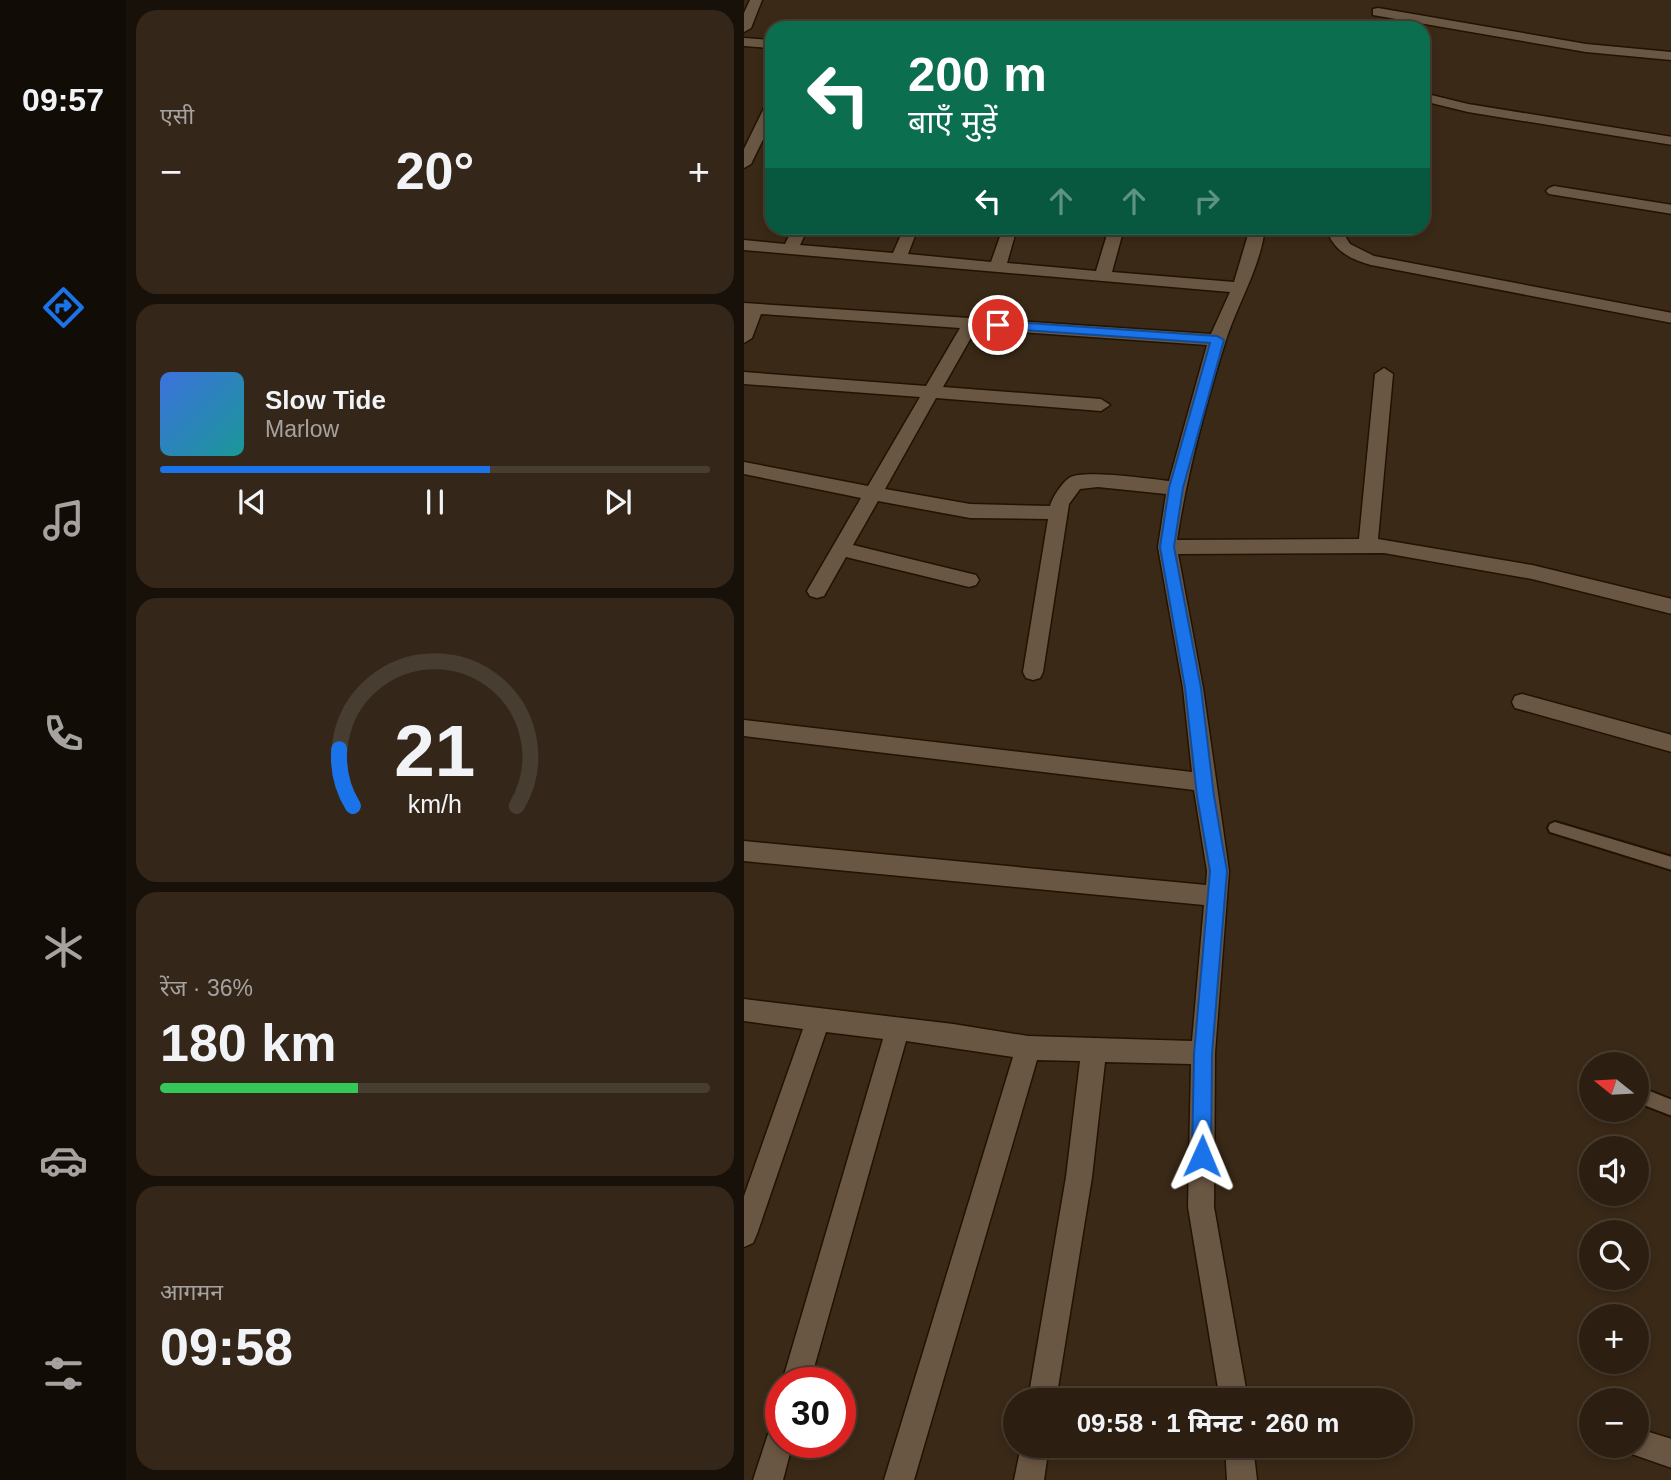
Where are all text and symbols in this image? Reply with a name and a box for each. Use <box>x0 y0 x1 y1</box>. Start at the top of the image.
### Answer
text: 200 m <box>908 47 1047 101</box>
icon: left <box>793 49 884 140</box>
text: 09:57 <box>22 82 104 118</box>
text: एसी <box>160 103 194 129</box>
text: बाएँ मुड़ें <box>908 104 997 140</box>
text: 20° <box>396 142 474 200</box>
text: − <box>160 151 182 193</box>
text: + <box>688 151 710 193</box>
icon: left <box>969 182 1007 220</box>
icon: ahead <box>1042 182 1080 220</box>
icon: ahead <box>1115 182 1153 220</box>
icon: right <box>1188 182 1226 220</box>
icon: directions <box>39 283 88 332</box>
pin <box>968 295 1028 355</box>
icon: arrive <box>979 306 1017 344</box>
text: Slow Tide <box>265 385 386 415</box>
text: Marlow <box>265 416 339 442</box>
icon: previous <box>233 483 271 521</box>
icon: pause <box>416 483 454 521</box>
icon: next <box>599 483 637 521</box>
icon: music <box>39 496 88 545</box>
icon: phone <box>39 709 88 758</box>
text: 21 <box>395 710 475 791</box>
text: km/h <box>408 790 462 818</box>
icon: climate <box>39 923 88 972</box>
text: रेंज · 36% <box>160 975 253 1001</box>
text: 180 km <box>160 1014 336 1072</box>
north arrow <box>1579 1052 1649 1122</box>
map controls <box>1579 1052 1649 1458</box>
position arrow <box>1165 1119 1239 1193</box>
icon: car <box>39 1136 88 1185</box>
button: sound <box>1579 1136 1649 1206</box>
button: search <box>1579 1220 1649 1290</box>
text: आगमन <box>160 1279 223 1305</box>
button: + <box>1579 1304 1649 1374</box>
text: 09:58 <box>160 1318 293 1376</box>
icon: filters <box>39 1349 88 1398</box>
speed limit sign: 30 <box>765 1367 856 1458</box>
button: − <box>1579 1388 1649 1458</box>
text: 09:58 · 1 मिनट · 260 m <box>1077 1408 1339 1438</box>

